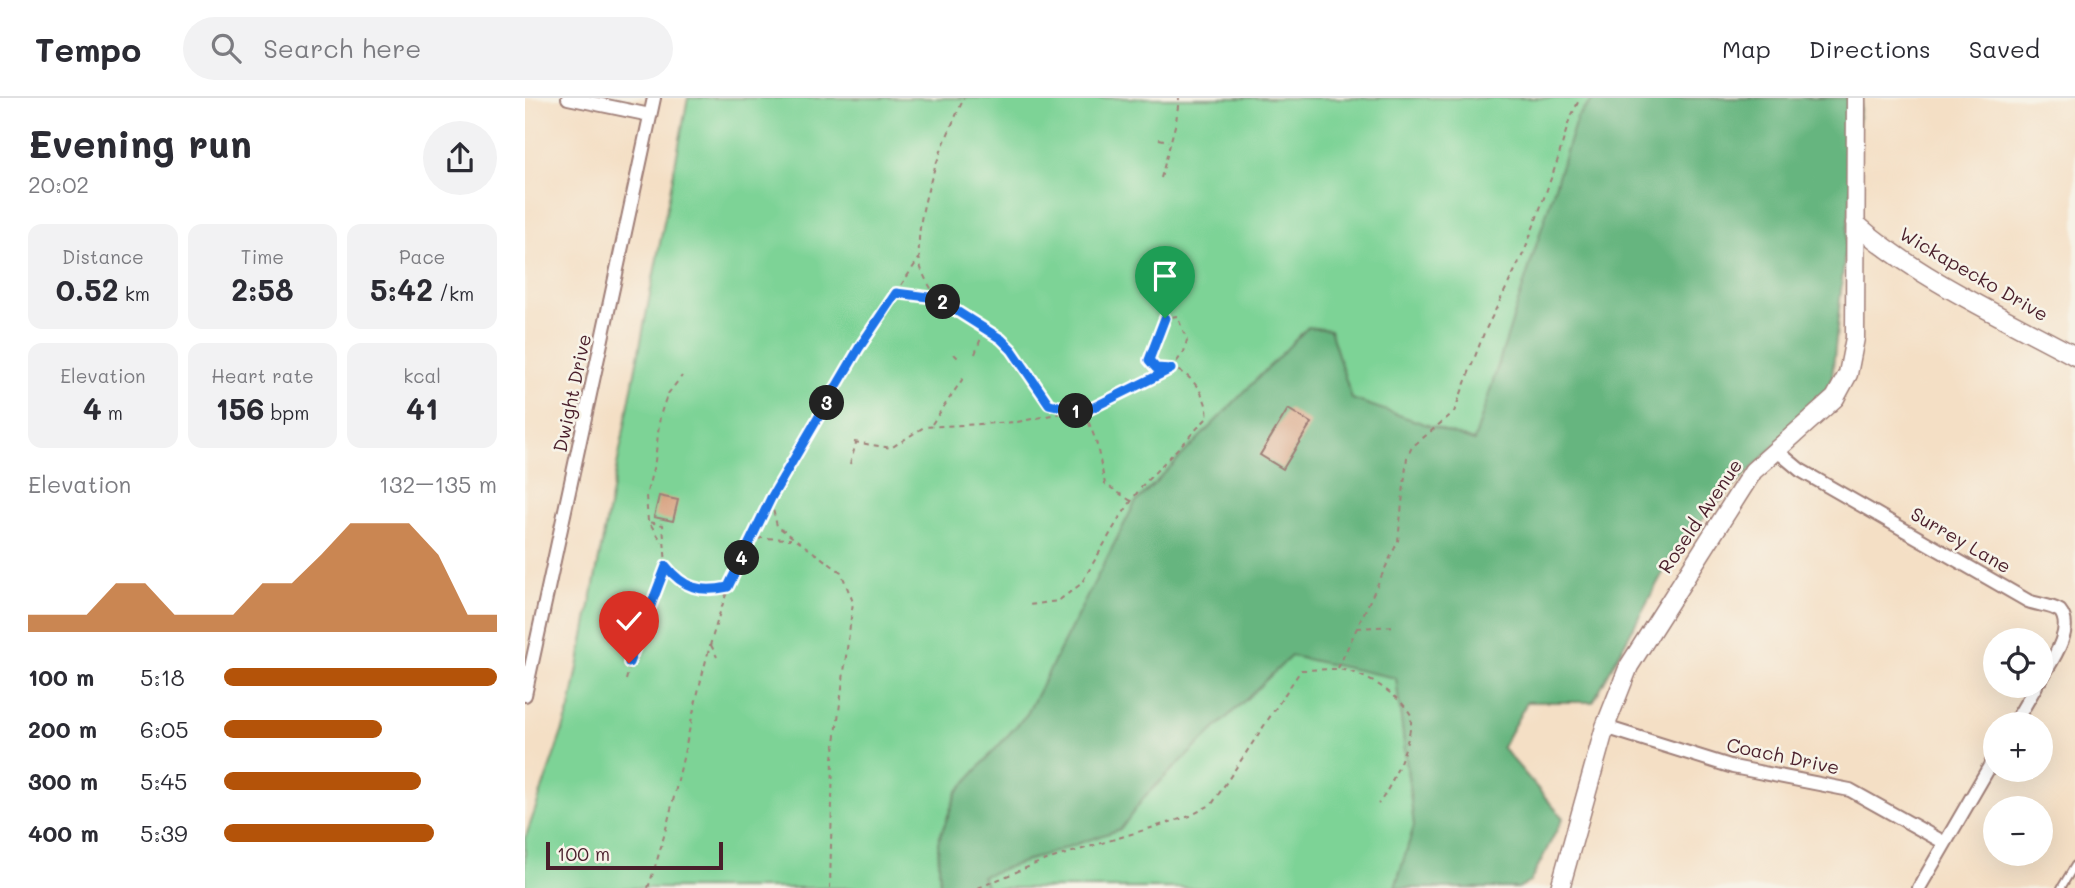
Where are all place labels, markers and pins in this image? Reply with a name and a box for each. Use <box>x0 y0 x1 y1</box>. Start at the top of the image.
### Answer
pin <box>1135 246 1195 318</box>
pin: 2 <box>925 284 961 320</box>
pin: 3 <box>809 386 845 420</box>
pin: 1 <box>1059 394 1093 428</box>
pin: 4 <box>725 540 759 575</box>
pin <box>599 591 659 663</box>

